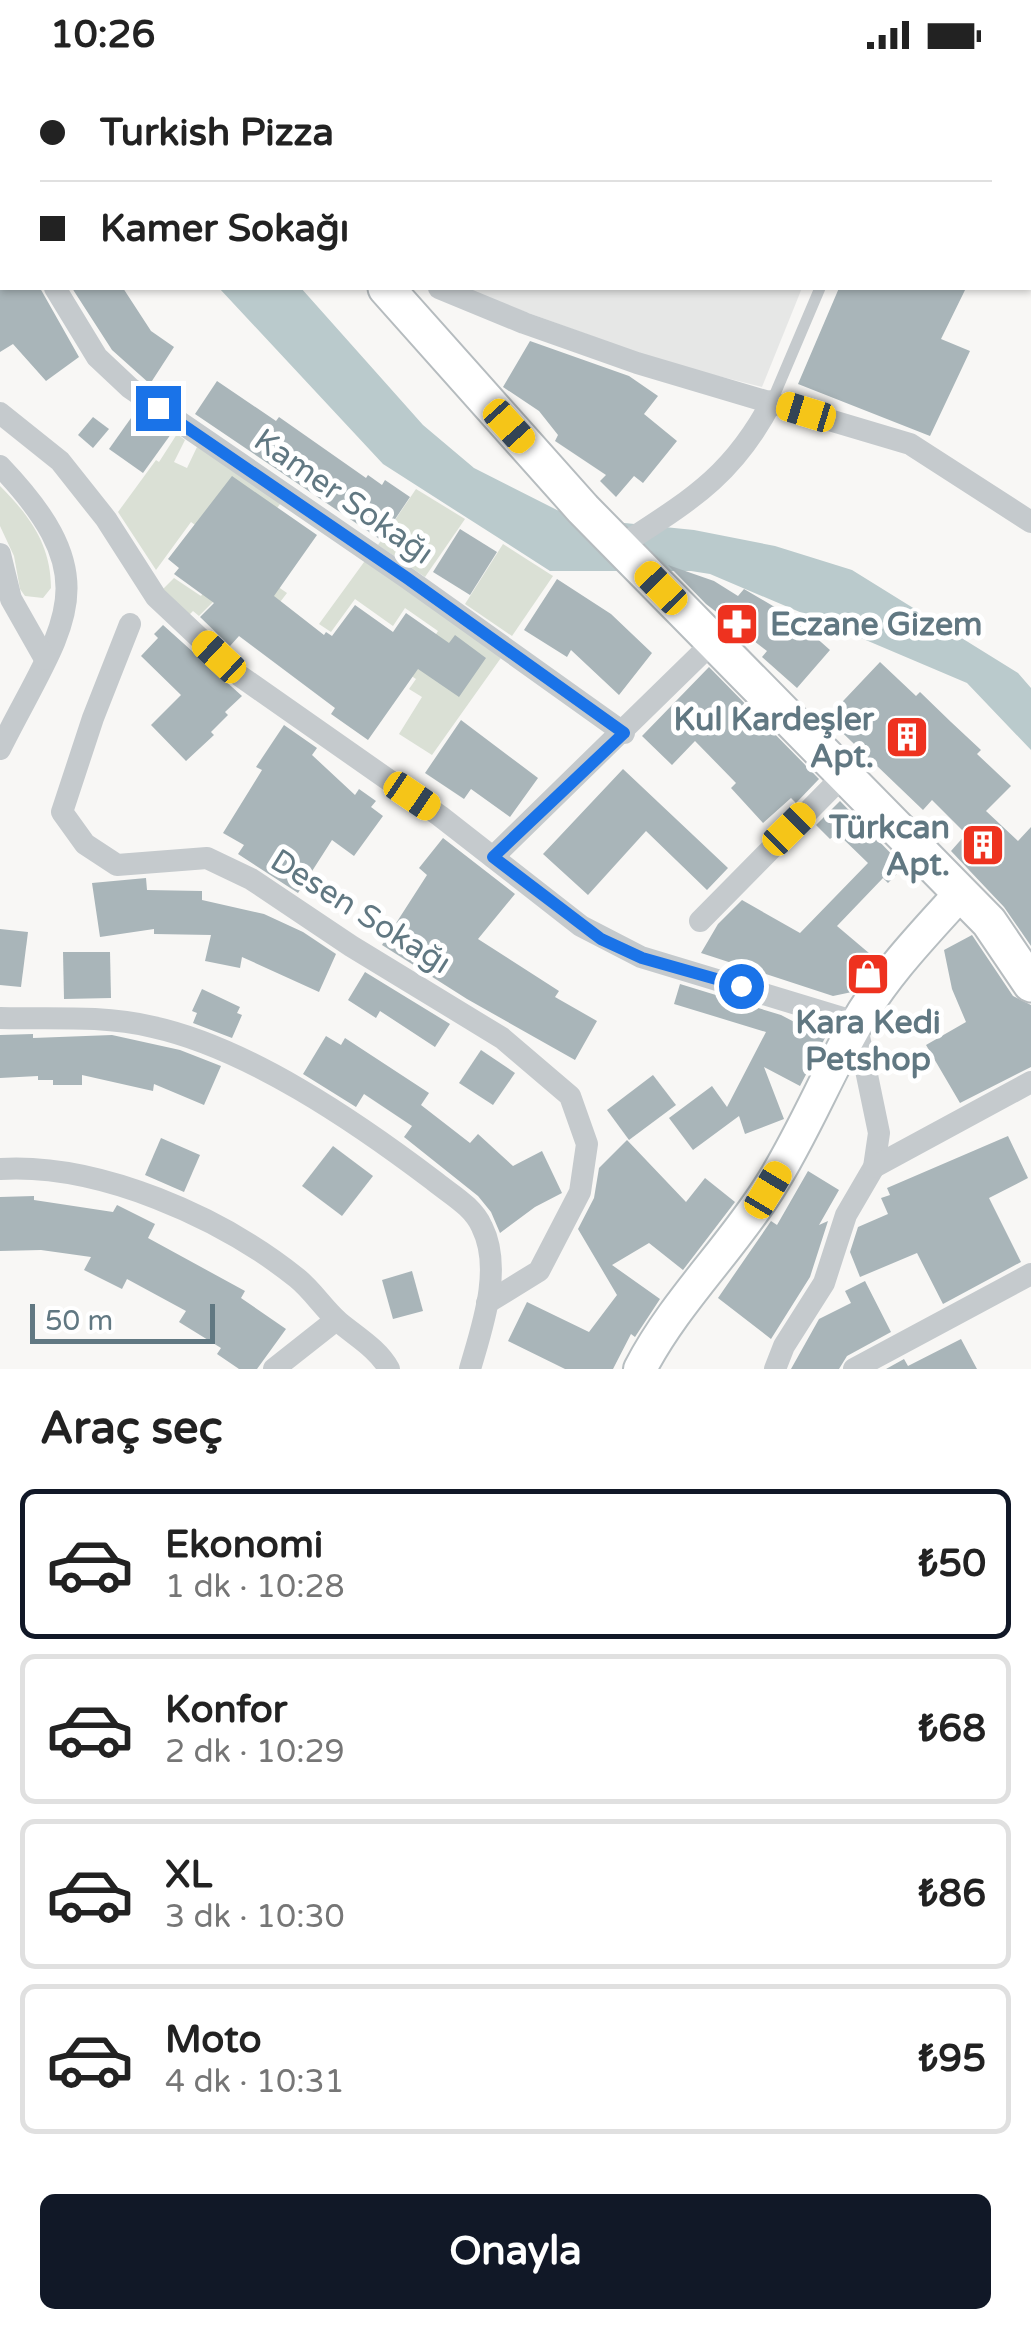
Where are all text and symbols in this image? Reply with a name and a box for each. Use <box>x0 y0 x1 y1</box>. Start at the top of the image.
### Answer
text: 10:26 <box>50 12 155 58</box>
text: Turkish Pizza <box>100 110 334 156</box>
text: Kamer Sokağı <box>100 206 349 252</box>
route end <box>136 386 181 431</box>
car <box>773 389 839 435</box>
car <box>478 394 540 458</box>
street label: Kamer Sokağı <box>247 421 440 573</box>
car <box>629 556 693 620</box>
pharmacy icon: Eczane Gizem <box>714 601 760 647</box>
place label: Eczane Gizem <box>770 606 982 644</box>
car <box>187 626 251 688</box>
place label: Kul Kardeşler Apt. <box>674 701 875 776</box>
building icon: Kul Kardeşler Apt. <box>884 714 930 760</box>
car <box>379 767 445 825</box>
car <box>757 797 821 861</box>
place label: Türkcan Apt. <box>828 809 950 884</box>
building icon: Türkcan Apt. <box>960 822 1006 868</box>
street label: Desen Sokağı <box>263 841 458 982</box>
shop icon: Kara Kedi Petshop <box>845 951 891 997</box>
route start <box>719 964 764 1009</box>
place label: Kara Kedi Petshop <box>795 1004 941 1079</box>
car <box>740 1157 796 1223</box>
scale bar <box>30 1299 215 1344</box>
text: 50 m <box>45 1304 113 1338</box>
text: Araç seç <box>40 1402 223 1456</box>
icon: car <box>45 1519 135 1609</box>
text: Ekonomi <box>165 1522 323 1568</box>
text: ₺50 <box>918 1541 986 1587</box>
text: 1 dk · 10:28 <box>165 1568 345 1606</box>
icon: car <box>45 1684 135 1774</box>
text: Konfor <box>165 1687 287 1733</box>
text: ₺68 <box>918 1706 986 1752</box>
text: 2 dk · 10:29 <box>165 1733 345 1771</box>
icon: car <box>45 1849 135 1939</box>
text: XL <box>165 1852 212 1898</box>
text: ₺86 <box>918 1871 986 1917</box>
text: 3 dk · 10:30 <box>165 1898 345 1936</box>
icon: car <box>45 2014 135 2104</box>
text: Moto <box>165 2017 261 2063</box>
text: ₺95 <box>918 2036 986 2082</box>
text: 4 dk · 10:31 <box>165 2063 345 2101</box>
button: Onayla <box>40 2194 991 2309</box>

